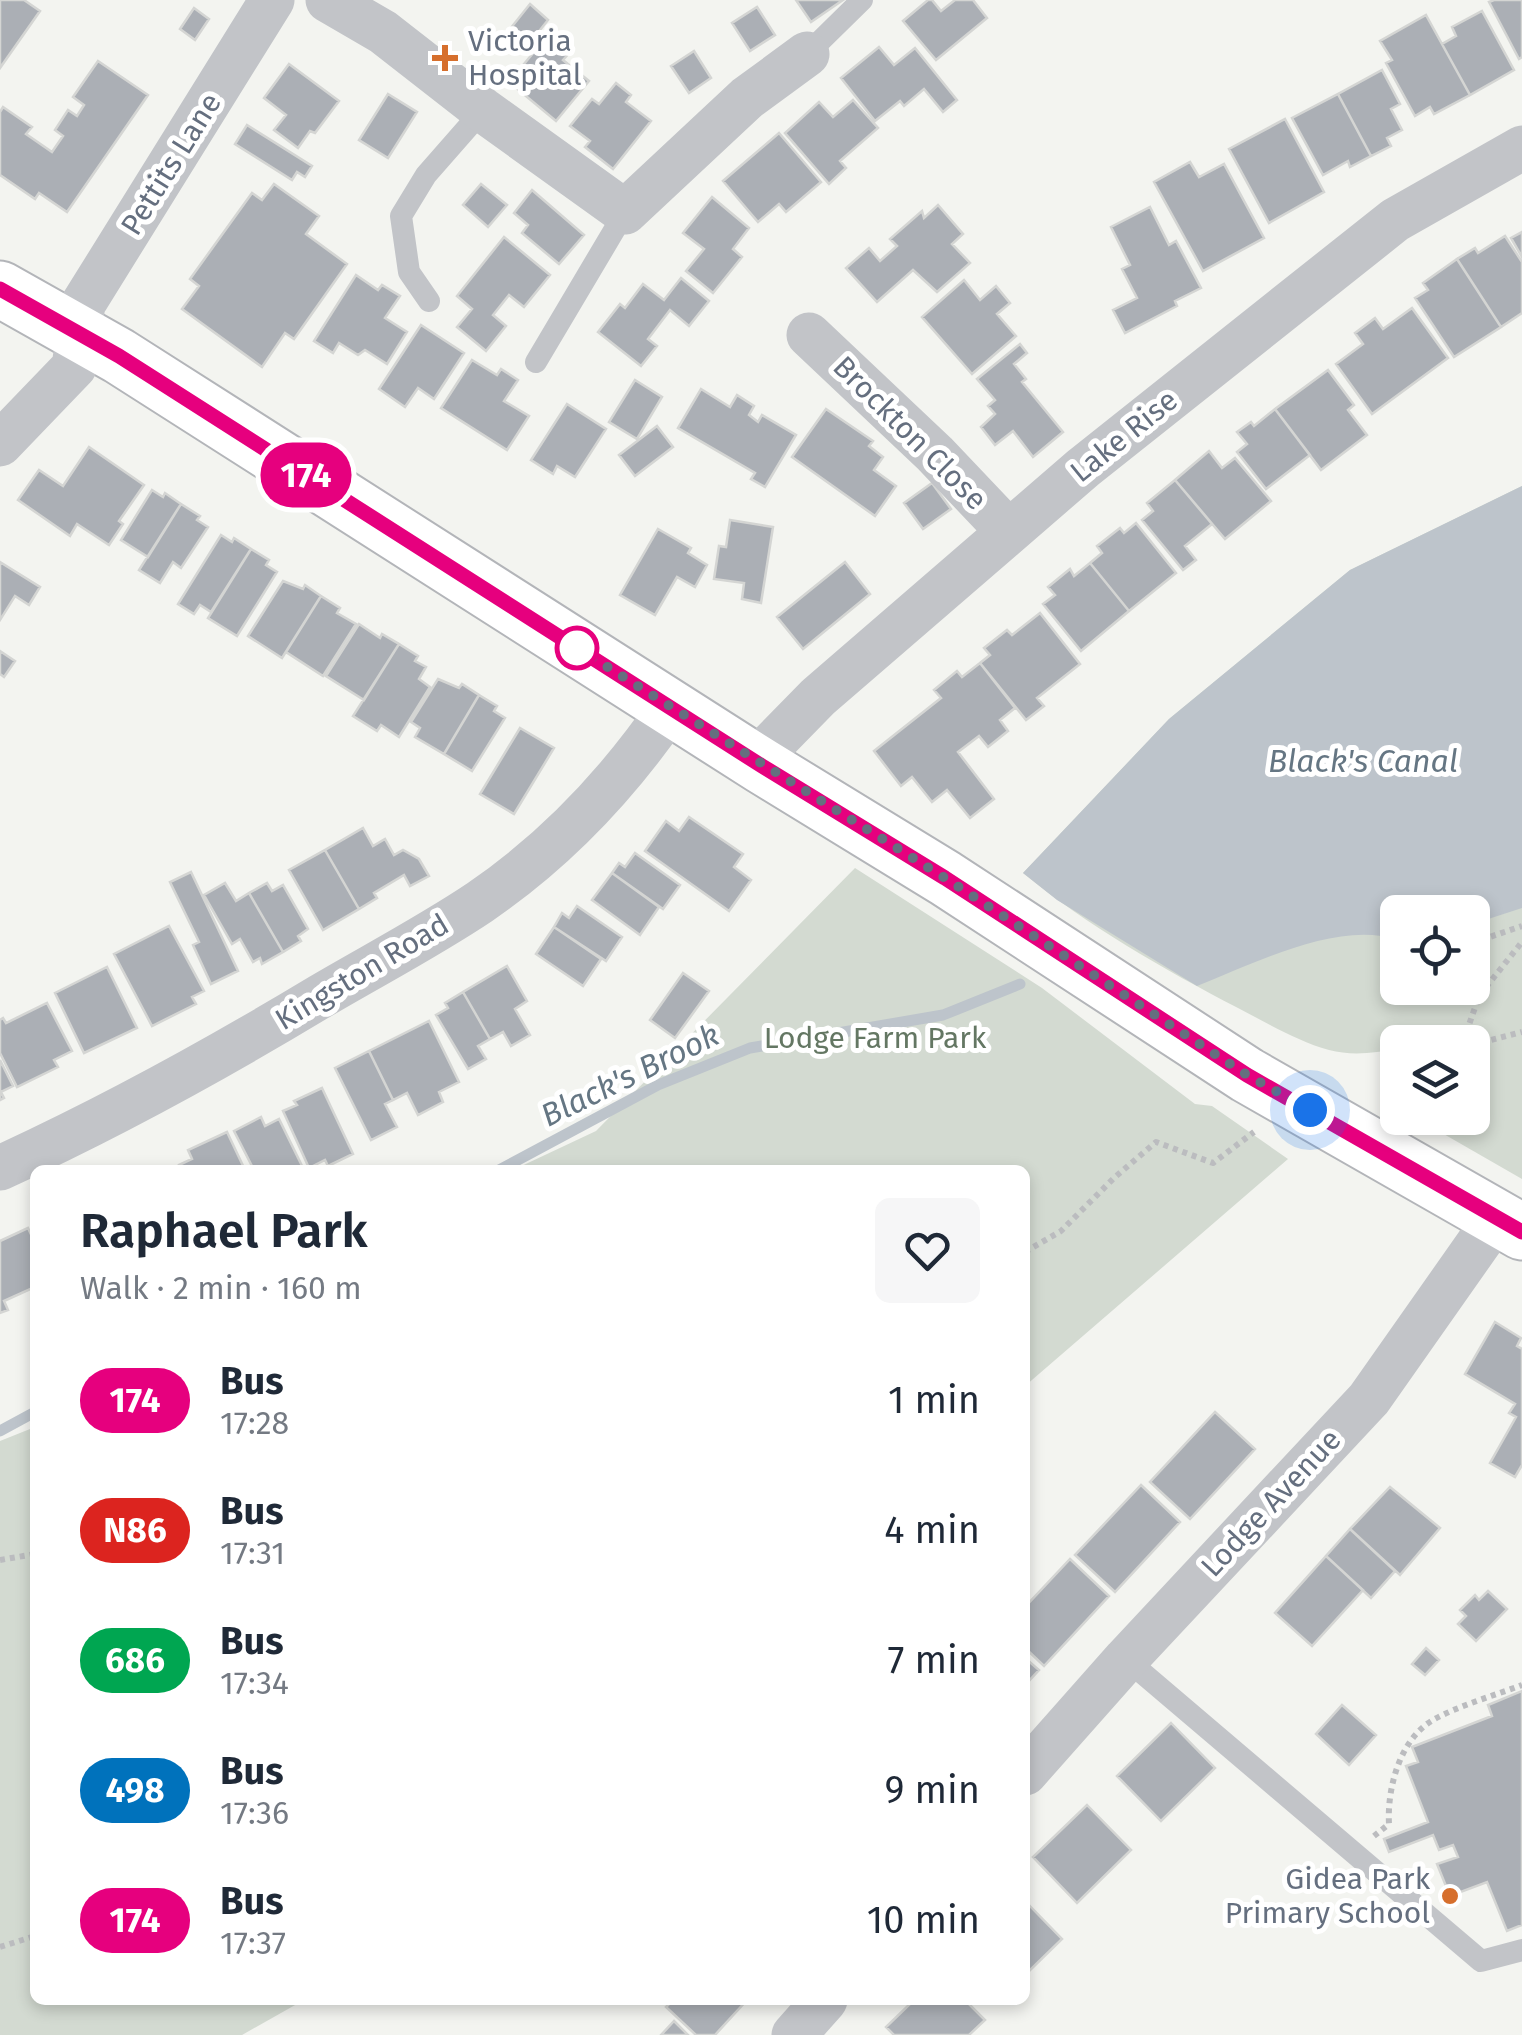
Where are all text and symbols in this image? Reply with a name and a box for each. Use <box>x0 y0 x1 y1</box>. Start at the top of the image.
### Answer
place label: Victoria Hospital <box>468 23 582 93</box>
marker: Victoria Hospital <box>432 45 458 71</box>
street label: Pettits Lane <box>113 86 229 242</box>
street label: Brockton Close <box>826 349 994 517</box>
street label: Lake Rise <box>1063 382 1185 490</box>
line badge: 174 <box>248 442 364 508</box>
text: 174 <box>281 454 332 496</box>
unlabelled marker <box>556 627 598 669</box>
water label: Black's Canal <box>1268 742 1458 780</box>
map controls <box>1380 895 1490 1135</box>
button: locate <box>1380 895 1490 1005</box>
street label: Kingston Road <box>269 906 455 1038</box>
water label: Black's Brook <box>535 1016 725 1134</box>
park label: Lodge Farm Park <box>764 1020 987 1056</box>
button: layers <box>1380 1025 1490 1135</box>
your location <box>1285 1085 1335 1135</box>
button: heart <box>875 1198 980 1303</box>
text: Raphael Park <box>80 1202 368 1260</box>
text: Walk · 2 min · 160 m <box>80 1269 362 1307</box>
text: Bus <box>220 1358 284 1404</box>
text: 1 min <box>888 1377 980 1423</box>
text: 174 <box>110 1379 161 1421</box>
text: 17:28 <box>220 1404 289 1442</box>
street label: Lodge Avenue <box>1194 1422 1348 1584</box>
text: Bus <box>220 1488 284 1534</box>
text: 4 min <box>884 1507 980 1553</box>
text: N86 <box>103 1509 167 1551</box>
text: 17:31 <box>220 1534 285 1572</box>
text: Bus <box>220 1618 284 1664</box>
text: 7 min <box>888 1637 980 1683</box>
text: 686 <box>105 1639 165 1681</box>
text: 17:34 <box>220 1664 289 1702</box>
text: Bus <box>220 1748 284 1794</box>
text: 9 min <box>884 1767 980 1813</box>
text: 498 <box>105 1769 165 1811</box>
text: 17:36 <box>220 1794 289 1832</box>
place label: Gidea Park Primary School <box>1225 1861 1431 1931</box>
text: Bus <box>220 1878 284 1924</box>
marker: Gidea Park Primary School <box>1439 1885 1461 1907</box>
text: 10 min <box>867 1897 980 1943</box>
text: 174 <box>110 1899 161 1941</box>
text: 17:37 <box>220 1924 286 1962</box>

